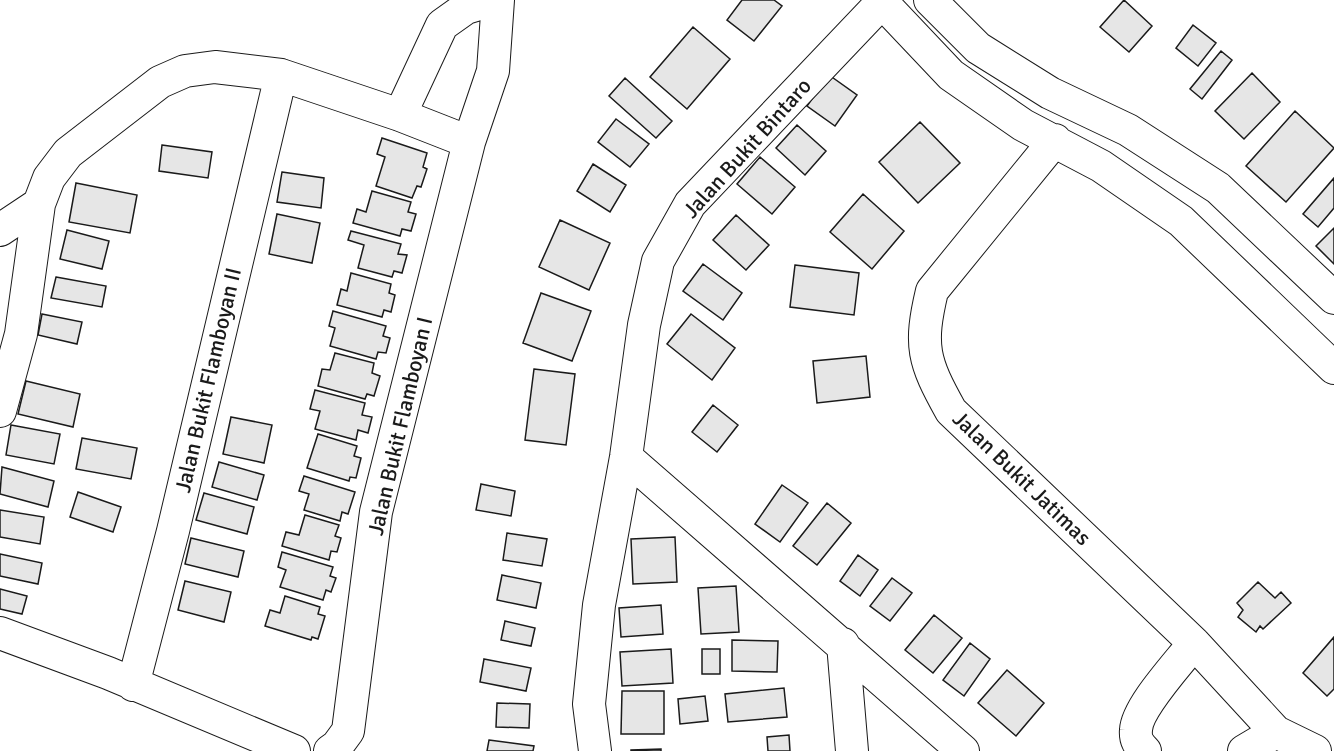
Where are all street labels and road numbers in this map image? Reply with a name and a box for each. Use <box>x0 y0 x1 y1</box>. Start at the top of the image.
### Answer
street label: Jalan Bukit Bintaro <box>677 73 817 223</box>
street label: Jalan Bukit Flamboyan II <box>169 265 247 495</box>
street label: Jalan Bukit Flamboyan I <box>362 314 438 538</box>
street label: Jalan Bukit Jatimas <box>947 405 1097 551</box>

